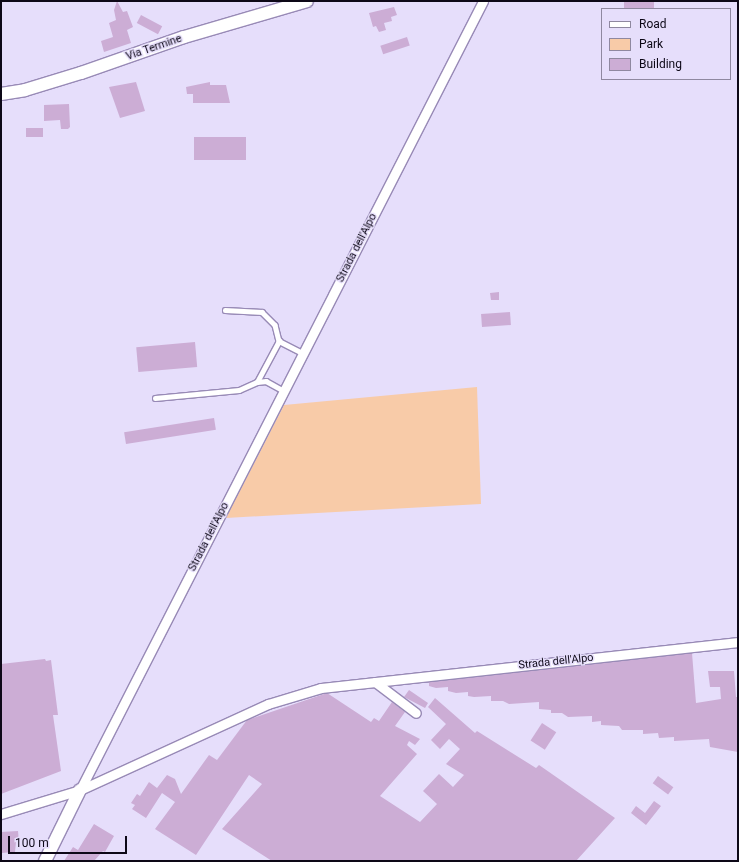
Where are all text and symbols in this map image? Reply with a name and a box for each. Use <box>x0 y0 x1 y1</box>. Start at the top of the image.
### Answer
legend <box>601 8 731 80</box>
text: Road <box>639 17 667 31</box>
street label: Via Termine <box>124 32 184 64</box>
text: Park <box>639 37 663 51</box>
text: Building <box>639 57 682 71</box>
street label: Strada dell'Alpo <box>334 211 380 285</box>
street label: Strada dell'Alpo <box>186 500 232 574</box>
street label: Strada dell'Alpo <box>518 651 594 673</box>
scale bar <box>10 828 129 854</box>
text: 100 m <box>15 836 49 850</box>

